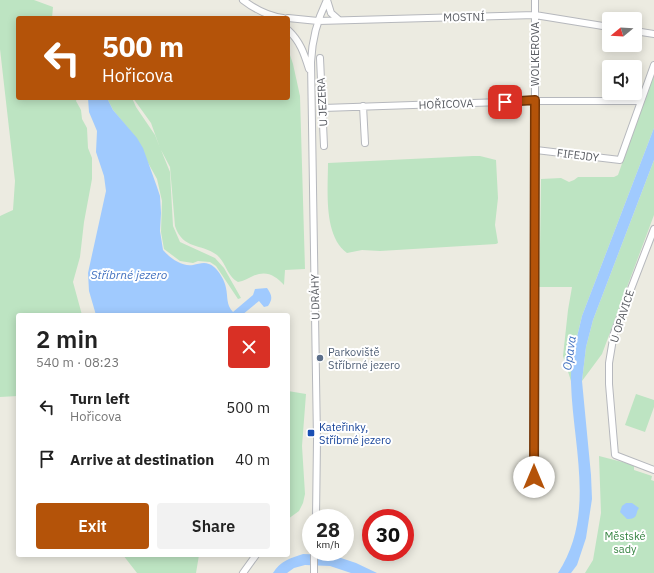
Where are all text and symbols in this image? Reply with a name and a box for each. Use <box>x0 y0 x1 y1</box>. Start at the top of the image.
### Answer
street label: MOSTNÍ <box>443 10 485 24</box>
north arrow <box>602 12 642 52</box>
map controls <box>602 12 642 100</box>
street label: WOLKEROVA <box>528 22 542 86</box>
text: 500 m <box>102 28 184 65</box>
icon: left <box>36 32 88 84</box>
button: sound <box>602 60 642 100</box>
text: Hořicova <box>102 64 173 87</box>
street label: U JEZERA <box>314 77 330 127</box>
pin <box>488 85 522 119</box>
icon: arrive <box>494 91 516 113</box>
street label: HOŘICOVA <box>418 96 474 112</box>
street label: FIFEJDY <box>556 145 600 165</box>
water label: Stříbrné jezero <box>91 267 168 282</box>
street label: U DRÁHY <box>308 273 322 320</box>
street label: U OPAVICE <box>607 288 637 344</box>
text: 2 min <box>36 323 98 355</box>
button: close <box>228 326 270 368</box>
water label: Opava <box>559 335 579 371</box>
place label: Parkoviště Stříbrné jezero <box>328 345 400 372</box>
marker: Parkoviště Stříbrné jezero <box>315 353 325 363</box>
text: 540 m · 08:23 <box>36 354 119 371</box>
text: Turn left <box>70 389 130 408</box>
icon: left <box>36 396 58 418</box>
text: 500 m <box>226 398 270 417</box>
text: Hořicova <box>70 408 121 425</box>
place label: Kateřinky, Stříbrné jezero <box>319 420 391 447</box>
marker: Kateřinky, Stříbrné jezero <box>306 428 316 438</box>
icon: arrive <box>36 448 58 470</box>
text: Arrive at destination <box>70 450 214 469</box>
text: 40 m <box>235 450 270 469</box>
position arrow <box>513 456 555 498</box>
button: Exit <box>36 503 149 549</box>
button: Share <box>157 503 270 549</box>
speed limit sign: 30 <box>362 509 414 561</box>
text: 28 <box>316 516 340 543</box>
park label: Městské sady <box>604 529 646 556</box>
text: km/h <box>316 538 340 551</box>

